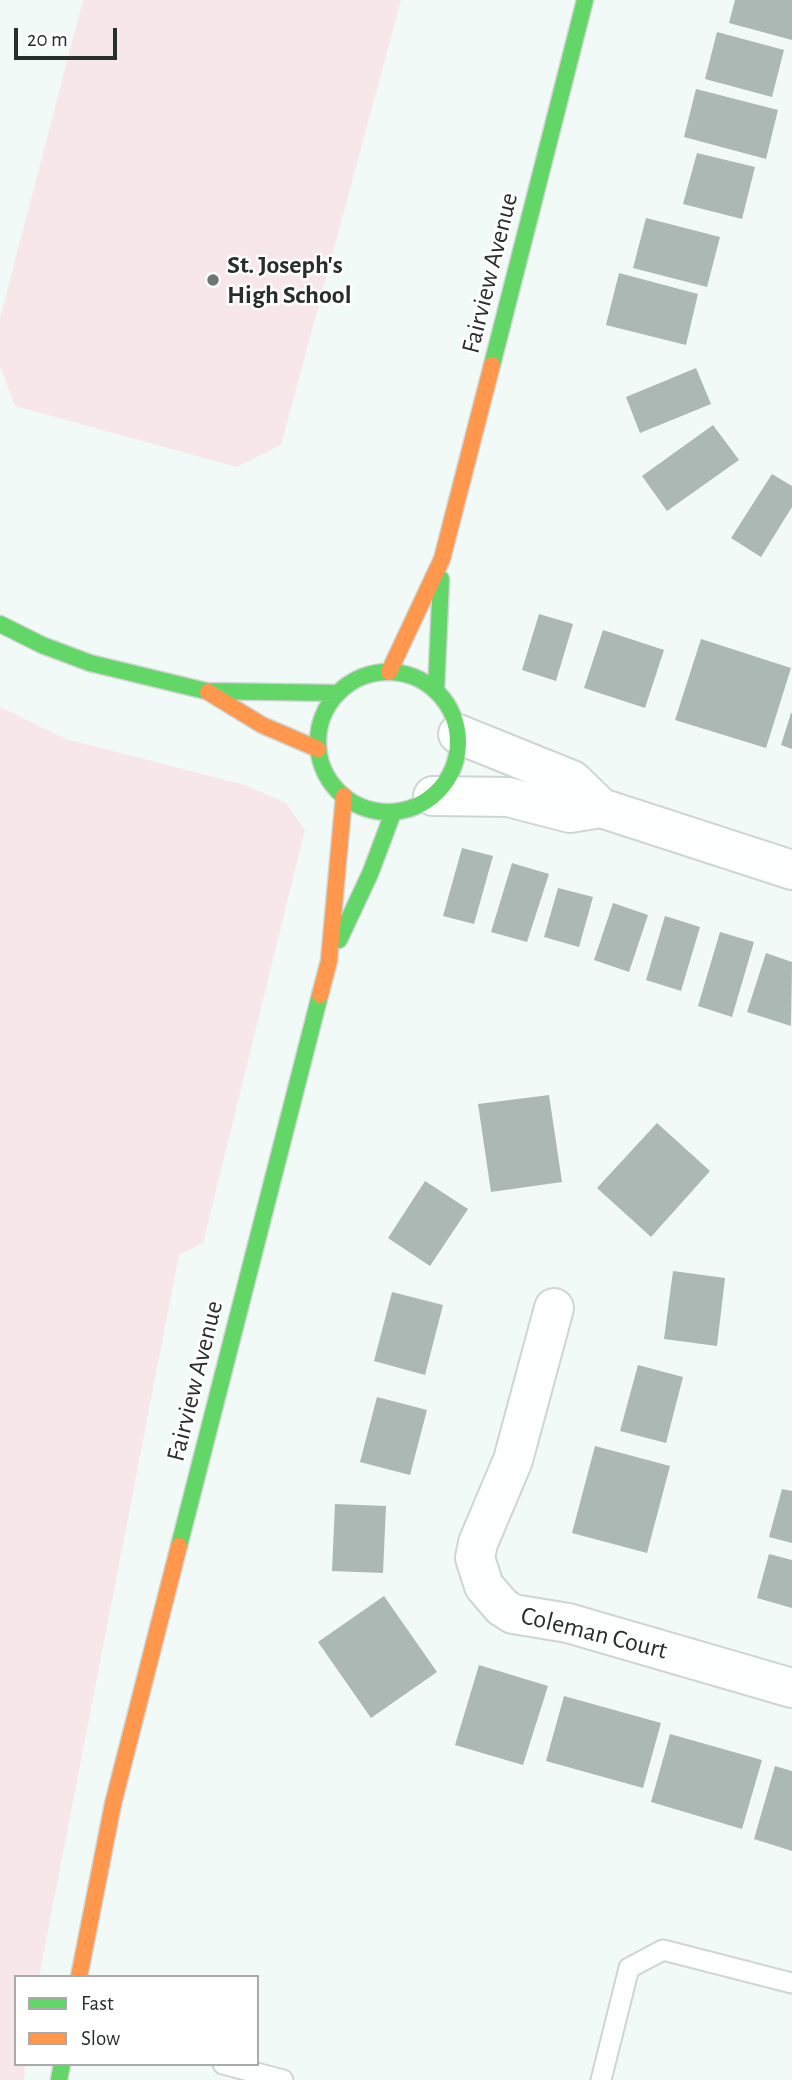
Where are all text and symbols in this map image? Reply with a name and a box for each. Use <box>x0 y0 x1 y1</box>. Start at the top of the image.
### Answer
scale bar <box>18 14 121 58</box>
text: 20 m <box>27 29 68 50</box>
street label: Fairview Avenue <box>455 189 525 357</box>
place label: St. Joseph's High School <box>227 249 351 310</box>
marker: St. Joseph's High School <box>205 272 221 288</box>
street label: Fairview Avenue <box>160 1297 230 1465</box>
street label: Coleman Court <box>518 1600 670 1666</box>
legend <box>14 1975 259 2066</box>
text: Fast <box>81 1993 114 2014</box>
text: Slow <box>81 2028 120 2049</box>

